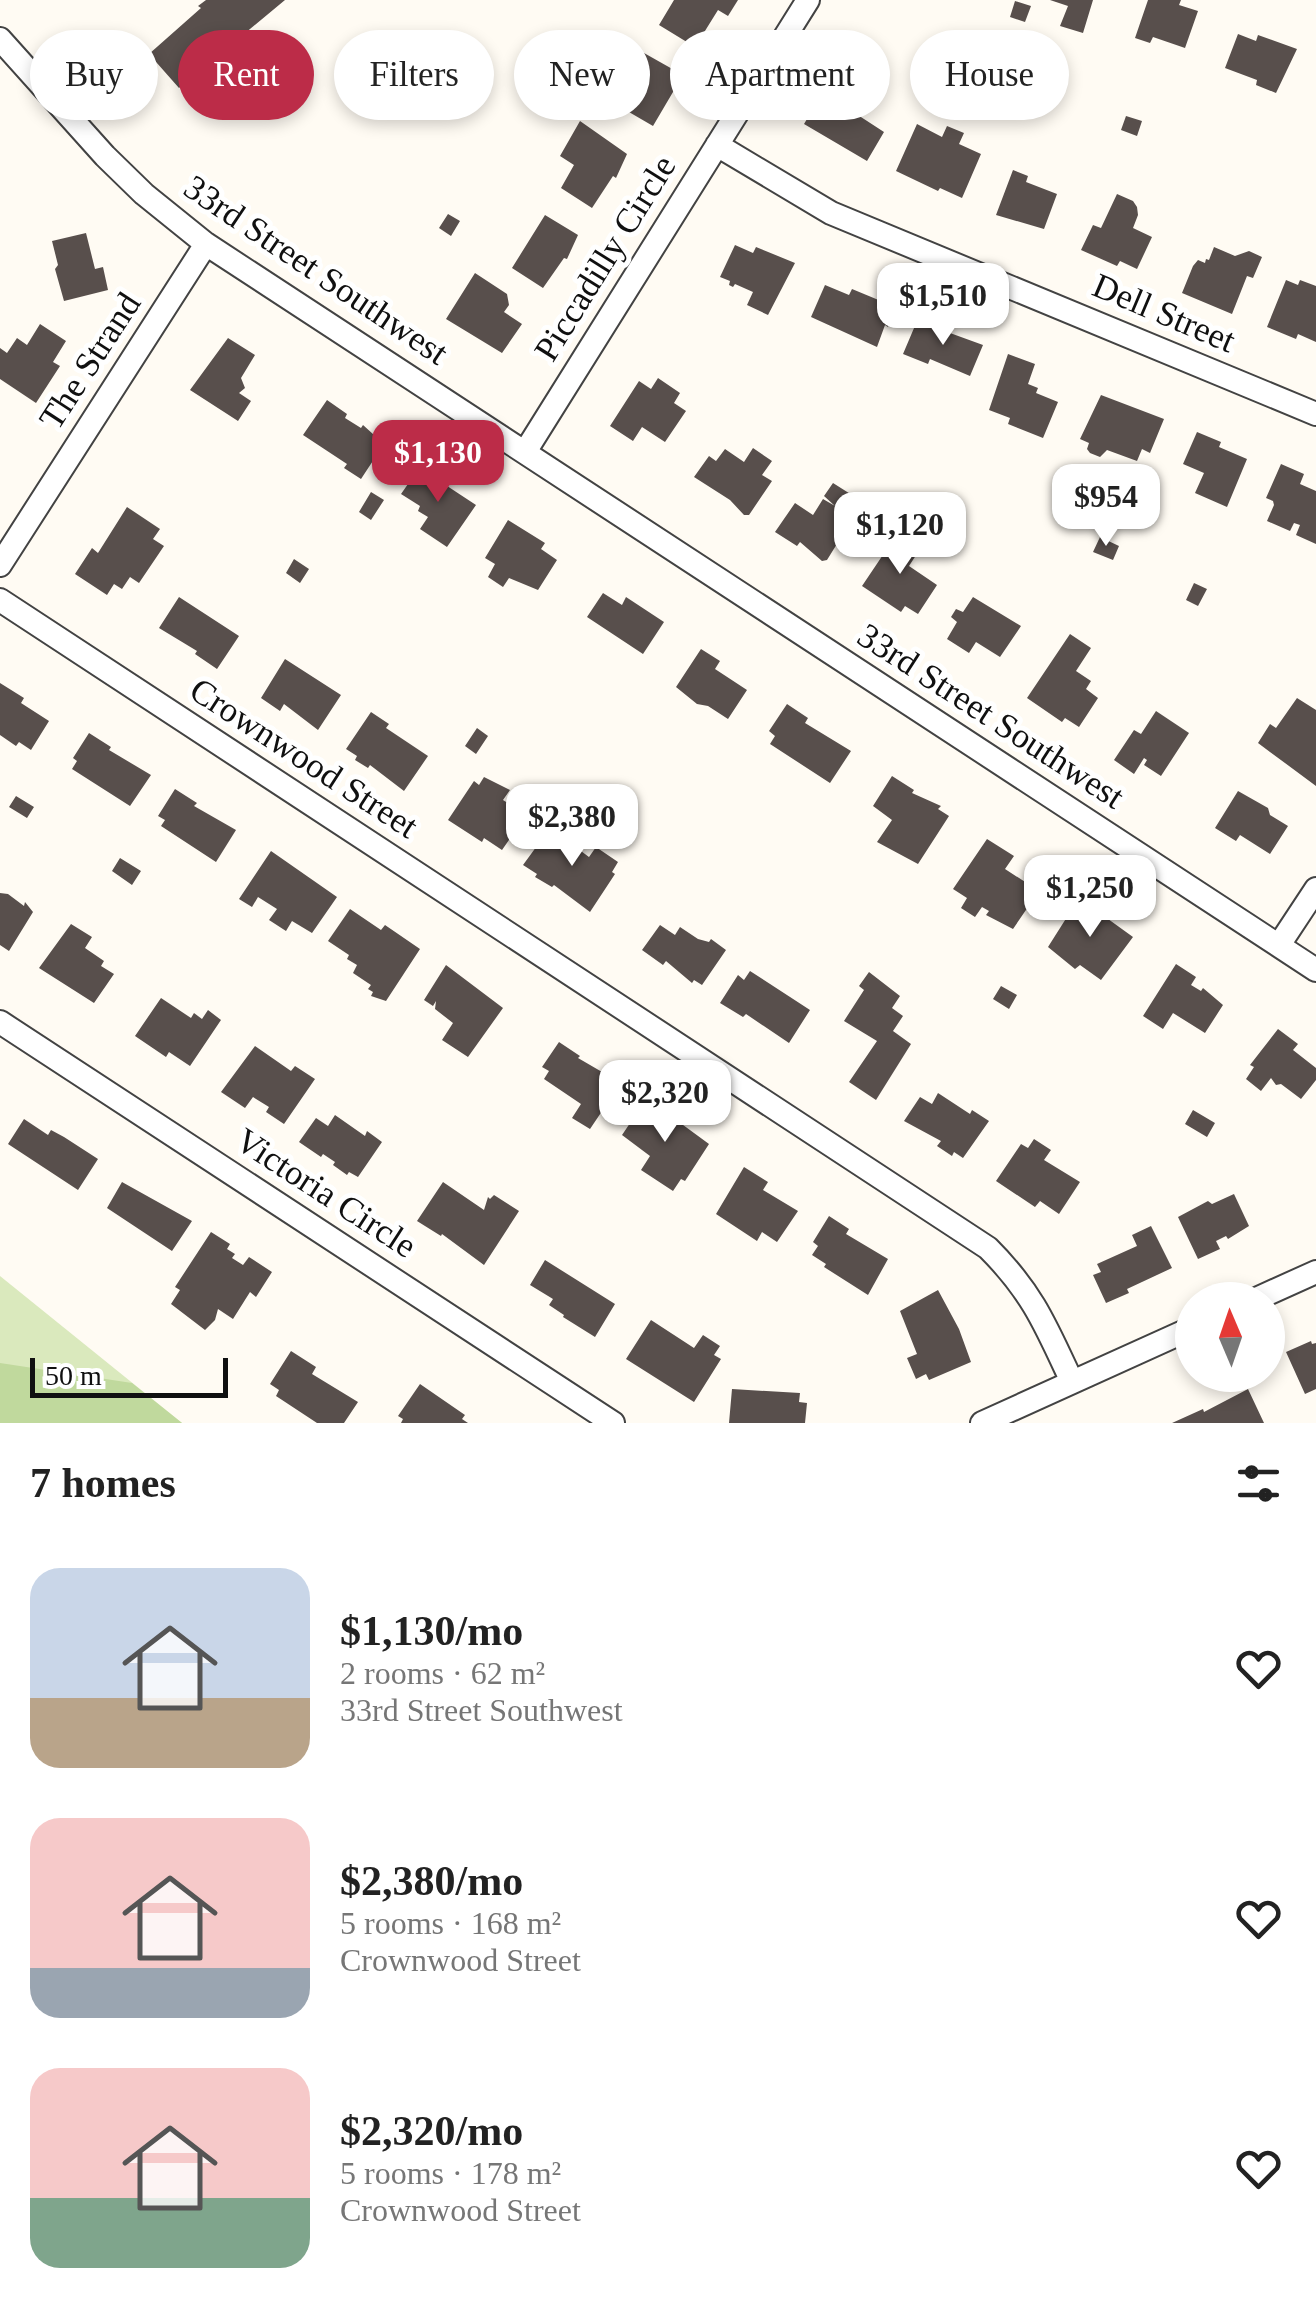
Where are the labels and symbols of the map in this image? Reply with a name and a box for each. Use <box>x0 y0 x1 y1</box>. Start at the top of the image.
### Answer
street label: Piccadilly Circle <box>526 148 684 368</box>
street label: 33rd Street Southwest <box>177 167 455 373</box>
pin: $1,510 <box>862 263 1024 348</box>
street label: Dell Street <box>1087 266 1241 360</box>
street label: The Strand <box>32 285 149 436</box>
pin: $1,130 <box>357 420 519 505</box>
pin: $954 <box>1047 464 1165 549</box>
pin: $1,120 <box>819 492 981 577</box>
street label: 33rd Street Southwest <box>851 615 1131 817</box>
street label: Crownwood Street <box>183 670 425 846</box>
pin: $2,380 <box>491 784 653 869</box>
pin: $1,250 <box>1009 855 1171 940</box>
pin: $2,320 <box>584 1060 746 1145</box>
street label: Victoria Circle <box>229 1120 423 1266</box>
north arrow <box>1175 1282 1285 1392</box>
scale bar <box>30 1353 228 1398</box>

